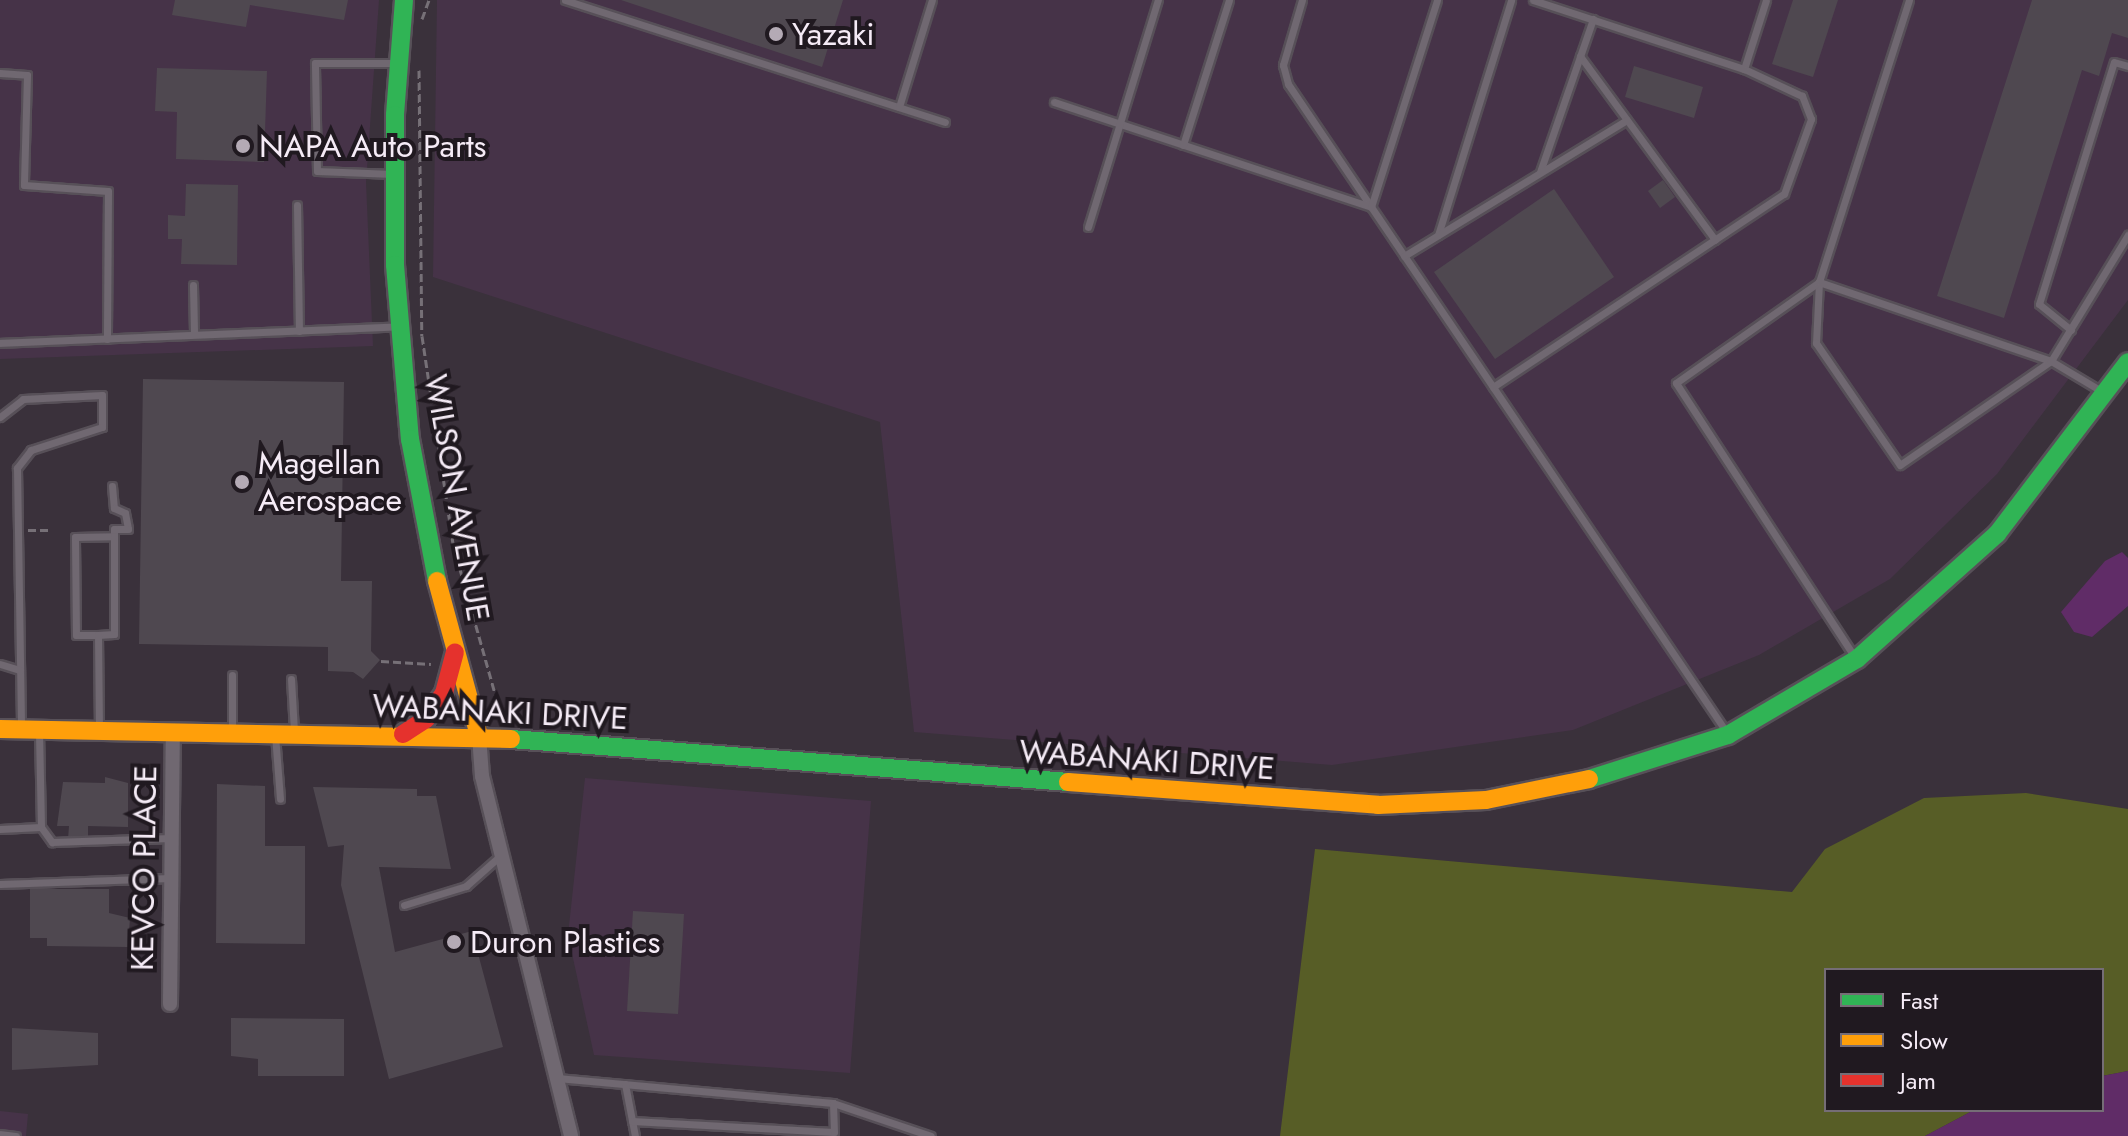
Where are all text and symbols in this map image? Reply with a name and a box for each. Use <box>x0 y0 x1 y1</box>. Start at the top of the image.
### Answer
place label: Yazaki <box>792 15 875 53</box>
marker: Yazaki <box>767 25 785 43</box>
place label: NAPA Auto Parts <box>259 127 486 165</box>
marker: NAPA Auto Parts <box>234 137 252 155</box>
street label: WILSON AVENUE <box>416 371 498 625</box>
place label: Magellan Aerospace <box>258 445 402 520</box>
marker: Magellan Aerospace <box>233 473 251 491</box>
street label: WABANAKI DRIVE <box>371 686 629 738</box>
street label: WABANAKI DRIVE <box>1018 732 1276 788</box>
street label: KEVCO PLACE <box>123 765 165 971</box>
place label: Duron Plastics <box>470 923 660 961</box>
marker: Duron Plastics <box>445 933 463 951</box>
legend <box>1824 968 2104 1112</box>
text: Fast <box>1900 983 1938 1018</box>
text: Slow <box>1900 1023 1948 1058</box>
text: Jam <box>1900 1063 1936 1098</box>

